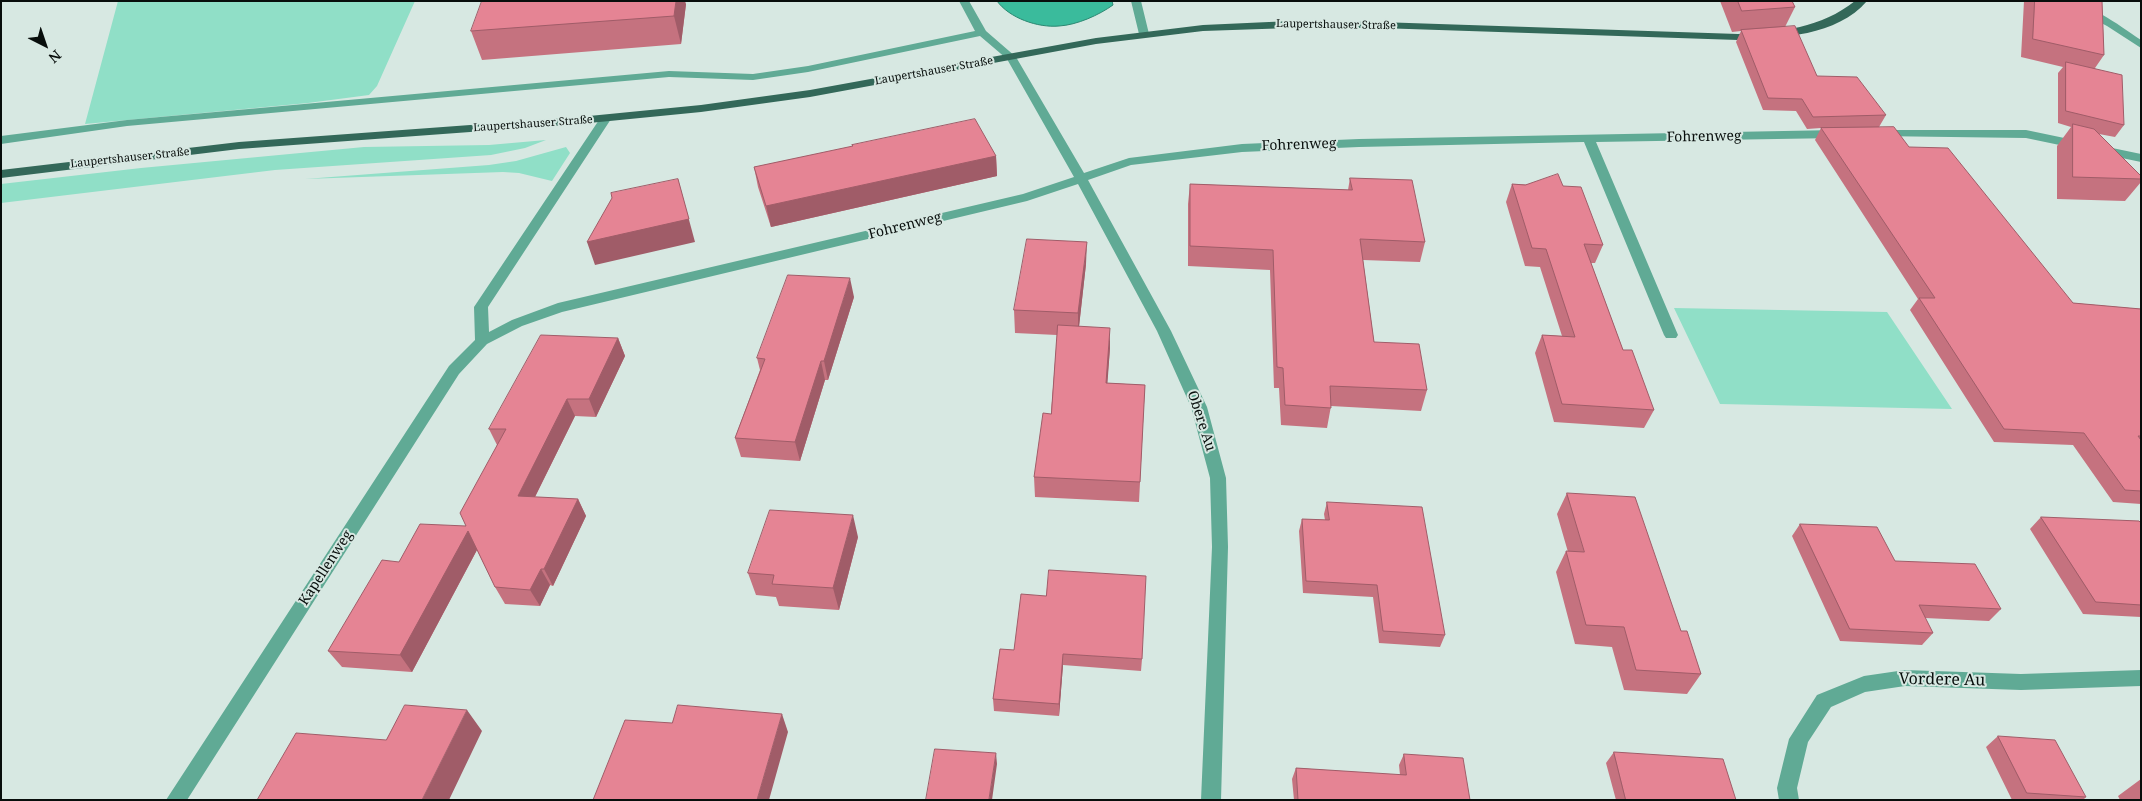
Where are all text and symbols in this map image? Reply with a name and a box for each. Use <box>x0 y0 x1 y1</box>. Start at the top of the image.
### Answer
street label: Laupertshauser Straße <box>1276 17 1396 33</box>
north arrow <box>20 20 70 70</box>
text: N <box>45 46 66 67</box>
street label: Laupertshauser Straße <box>874 54 994 88</box>
street label: Laupertshauser Straße <box>473 113 593 135</box>
street label: Fohrenweg <box>1666 128 1742 146</box>
street label: Fohrenweg <box>1261 135 1337 155</box>
street label: Laupertshauser Straße <box>70 145 190 171</box>
street label: Fohrenweg <box>867 209 943 243</box>
street label: Obere Au <box>1183 389 1219 453</box>
street label: Kapellenweg <box>296 527 356 609</box>
street label: Vordere Au <box>1899 670 1985 690</box>

